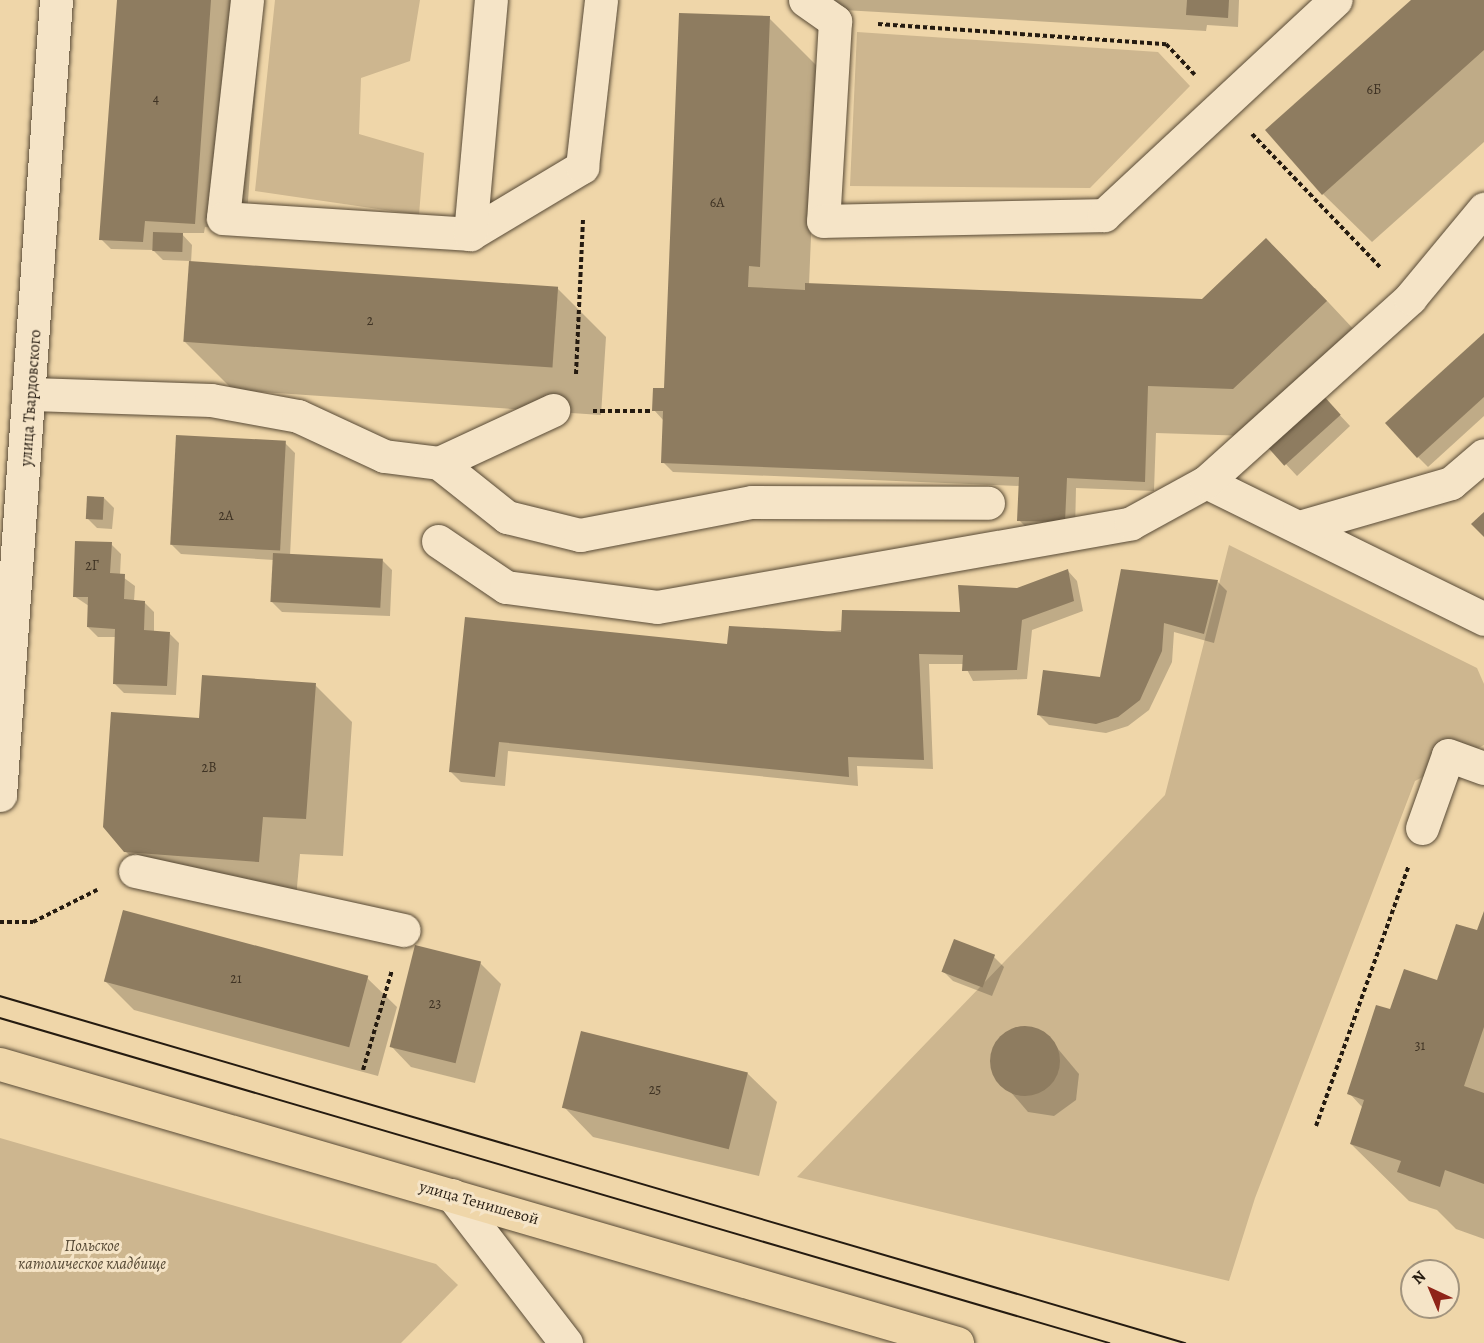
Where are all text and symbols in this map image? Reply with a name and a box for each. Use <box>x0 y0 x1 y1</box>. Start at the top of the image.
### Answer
house number: 6Б <box>1367 82 1381 98</box>
house number: 4 <box>153 91 159 107</box>
house number: 6А <box>710 195 724 211</box>
house number: 2 <box>367 313 373 329</box>
street label: улица Твардовского <box>17 329 45 467</box>
house number: 2А <box>219 508 233 524</box>
house number: 2Г <box>85 558 99 574</box>
house number: 2В <box>201 760 217 776</box>
house number: 21 <box>230 971 242 987</box>
house number: 23 <box>429 996 441 1012</box>
house number: 31 <box>1415 1038 1425 1054</box>
house number: 25 <box>649 1082 661 1098</box>
street label: улица Тенишевой <box>417 1177 541 1229</box>
park label: Польское католическое кладбище <box>18 1236 166 1274</box>
north arrow <box>1400 1259 1460 1319</box>
text: N <box>1407 1266 1431 1289</box>

